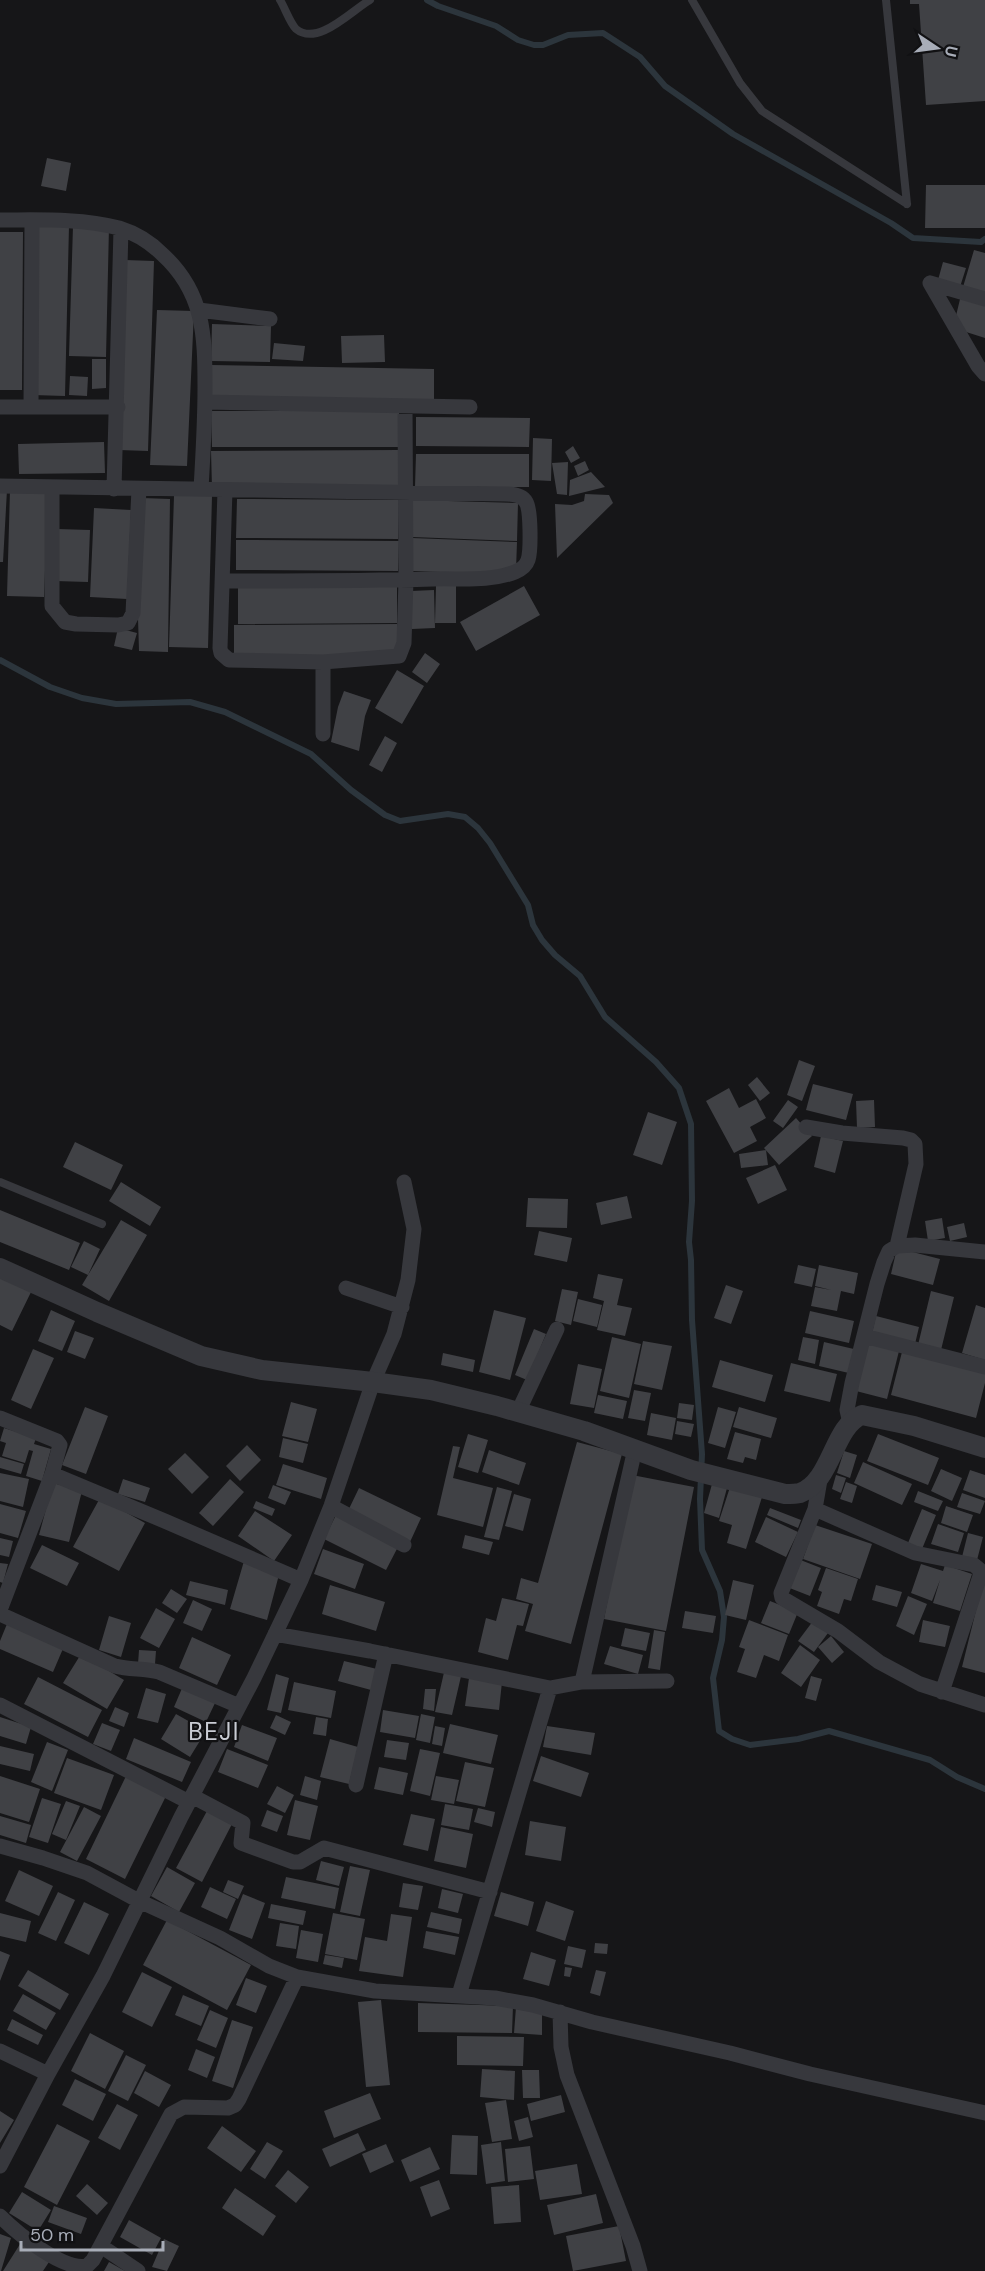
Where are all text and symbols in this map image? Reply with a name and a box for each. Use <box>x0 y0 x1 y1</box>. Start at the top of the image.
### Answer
north arrow <box>907 18 967 78</box>
text: U <box>940 44 963 59</box>
district label: BEJI <box>188 1716 240 1747</box>
scale bar <box>21 2214 164 2252</box>
text: 50 m <box>30 2223 74 2247</box>

